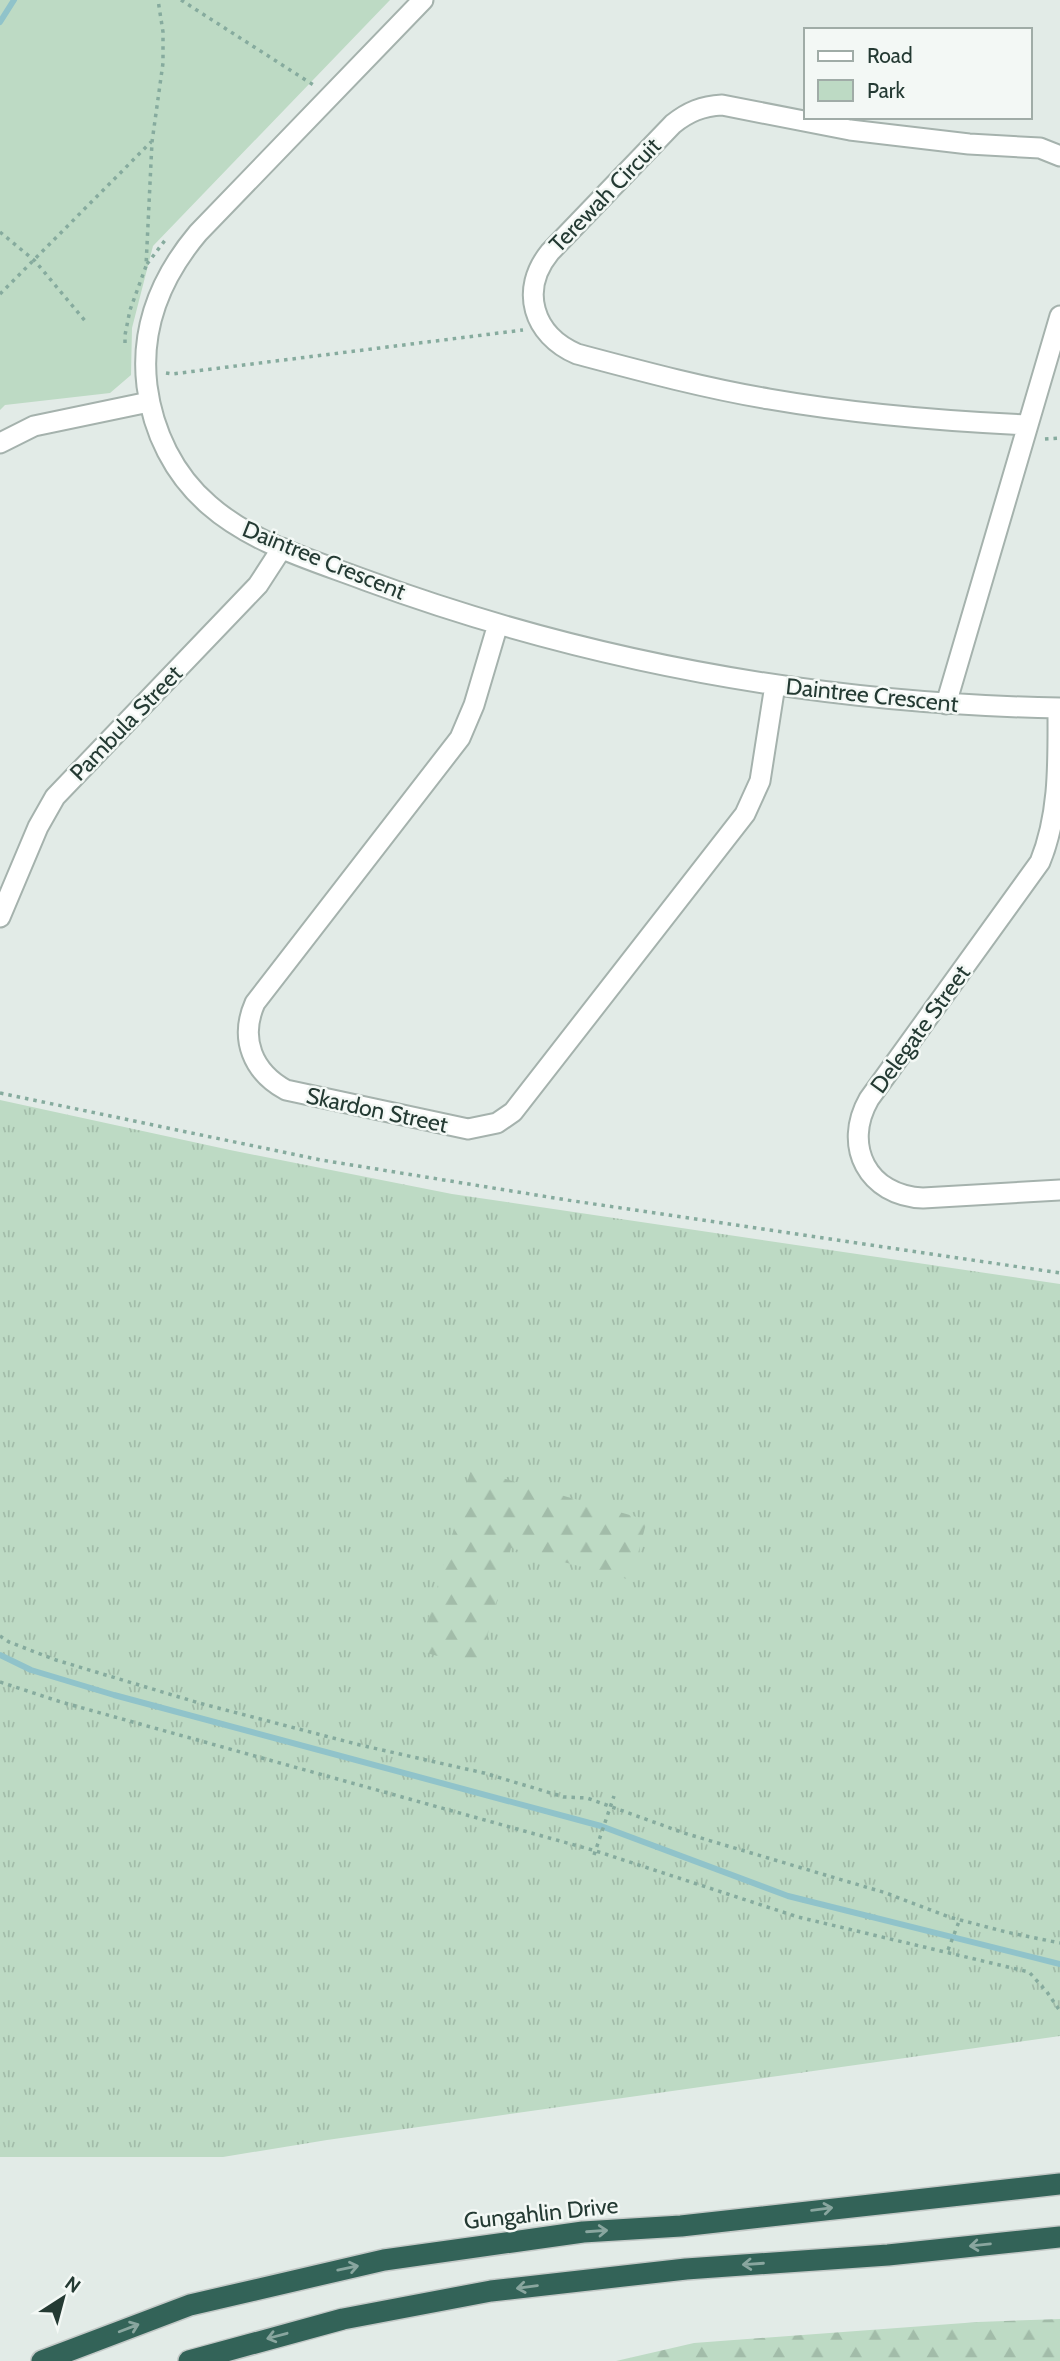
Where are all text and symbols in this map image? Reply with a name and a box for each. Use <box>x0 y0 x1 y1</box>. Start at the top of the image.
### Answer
legend <box>804 28 1032 119</box>
text: Road <box>867 43 913 68</box>
text: Park <box>867 78 905 103</box>
street label: Terewah Circuit <box>543 132 667 258</box>
street label: Daintree Crescent <box>238 515 410 606</box>
street label: Pambula Street <box>64 659 188 787</box>
street label: Daintree Crescent <box>784 672 960 718</box>
street label: Delegate Street <box>864 959 976 1098</box>
street label: Skardon Street <box>304 1081 451 1139</box>
street label: Gungahlin Drive <box>462 2191 620 2235</box>
one-way arrow <box>810 2203 833 2216</box>
one-way arrow <box>585 2224 608 2237</box>
one-way arrow <box>969 2239 991 2252</box>
one-way arrow <box>742 2258 765 2271</box>
one-way arrow <box>336 2260 359 2274</box>
north arrow <box>28 2263 98 2333</box>
text: N <box>61 2271 85 2298</box>
one-way arrow <box>516 2280 539 2293</box>
one-way arrow <box>117 2321 139 2333</box>
one-way arrow <box>266 2330 288 2343</box>

